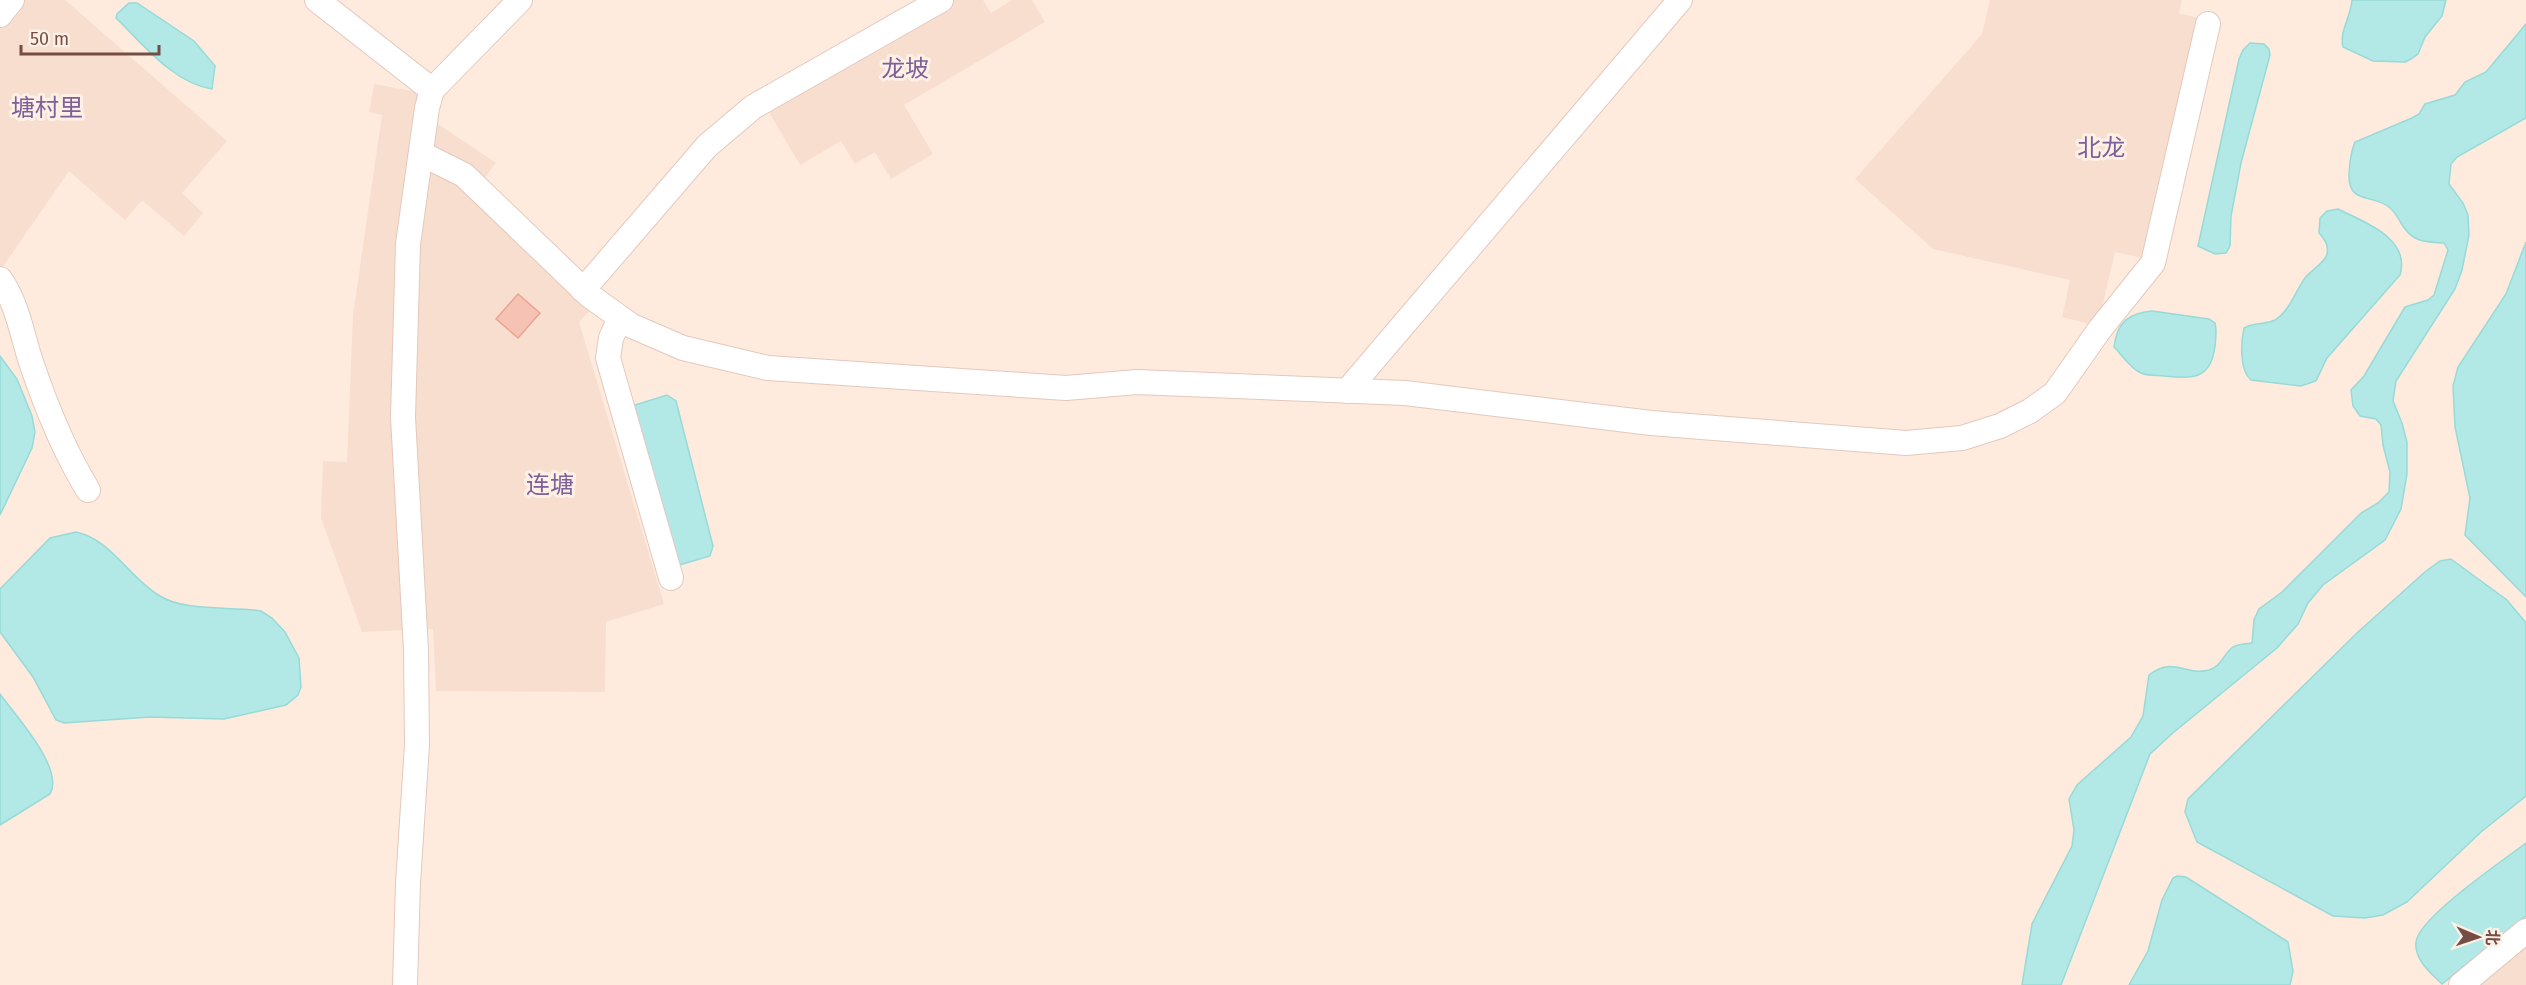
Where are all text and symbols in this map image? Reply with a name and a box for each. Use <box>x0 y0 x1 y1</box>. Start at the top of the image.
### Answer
scale bar <box>21 18 159 56</box>
text: 50 m <box>30 28 69 50</box>
district label: 龙坡 <box>881 55 929 83</box>
district label: 塘村里 <box>11 94 83 122</box>
district label: 北龙 <box>2077 134 2125 162</box>
district label: 连塘 <box>526 471 574 499</box>
north arrow <box>2448 907 2508 967</box>
text: 北 <box>2483 929 2502 946</box>

